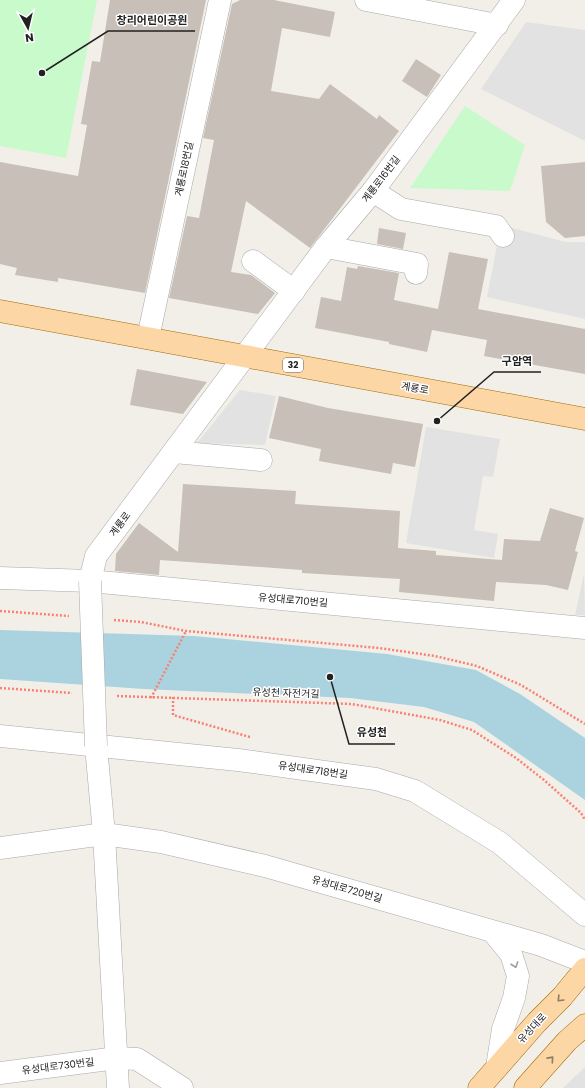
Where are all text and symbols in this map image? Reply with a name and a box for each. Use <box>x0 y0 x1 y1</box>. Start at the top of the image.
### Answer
north arrow <box>8 8 48 48</box>
callout: 창리어린이공원 <box>108 8 195 31</box>
text: 창리어린이공원 <box>117 12 187 28</box>
text: N <box>24 29 35 46</box>
street label: 계룡로18번길 <box>171 140 197 198</box>
street label: 계룡로16번길 <box>358 152 404 206</box>
callout: 구암역 <box>494 349 541 372</box>
text: 구암역 <box>502 353 532 369</box>
road number: 32 <box>283 358 303 372</box>
street label: 계룡로 <box>400 378 430 398</box>
street label: 계룡로 <box>106 508 134 540</box>
street label: 유성대로710번길 <box>257 589 329 611</box>
street label: 유성천 자전거길 <box>252 684 320 702</box>
callout: 유성천 <box>349 721 395 744</box>
text: 유성천 <box>357 724 387 740</box>
street label: 유성대로718번길 <box>277 758 349 782</box>
street label: 유성대로720번길 <box>310 872 384 906</box>
one-way arrow <box>510 962 518 969</box>
one-way arrow <box>557 994 565 1002</box>
street label: 유성대로 <box>514 1009 550 1047</box>
street label: 유성대로730번길 <box>21 1054 95 1078</box>
one-way arrow <box>546 1056 553 1064</box>

